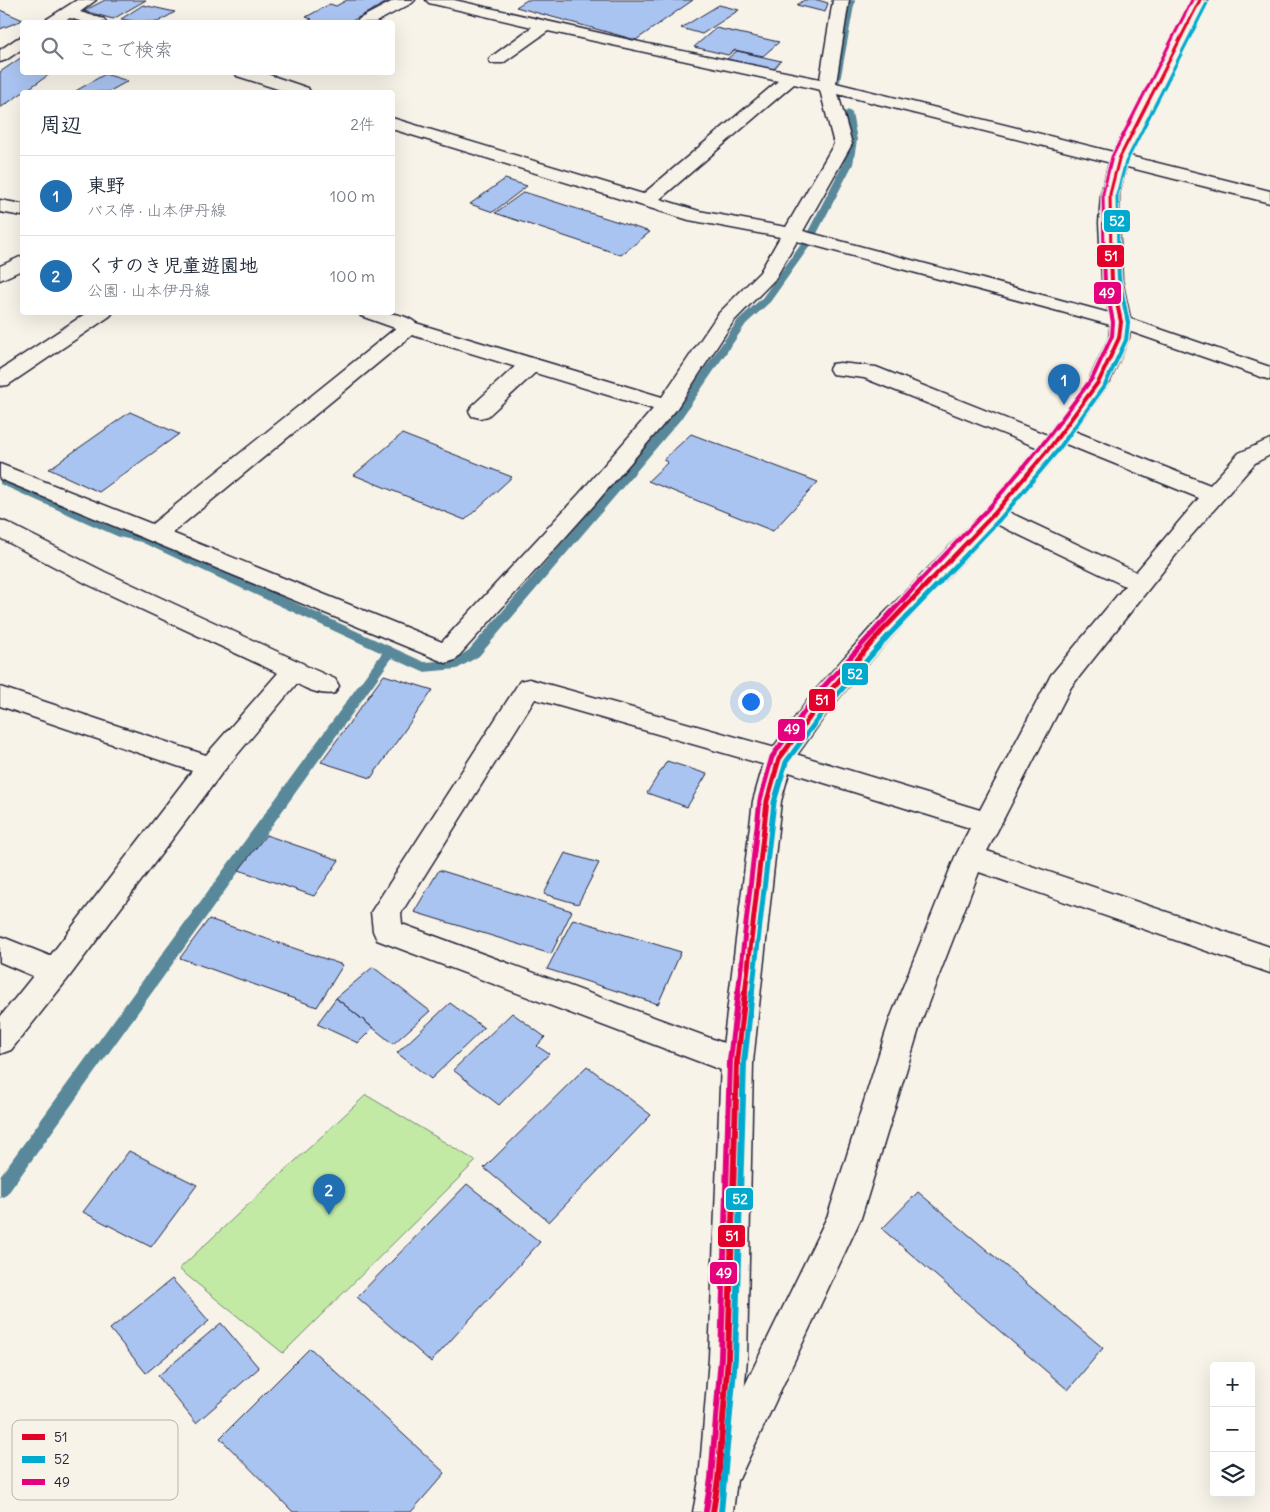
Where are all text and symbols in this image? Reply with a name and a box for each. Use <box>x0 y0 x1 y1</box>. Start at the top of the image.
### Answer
search box <box>20 20 395 75</box>
icon: search <box>38 34 66 62</box>
text: ここで検索 <box>78 37 173 61</box>
text: 周辺 <box>40 111 82 138</box>
text: 2件 <box>350 114 375 134</box>
text: 東野 <box>87 173 125 197</box>
text: 1 <box>53 186 59 206</box>
text: 100 m <box>330 186 375 206</box>
text: バス停 · 山本伊丹線 <box>87 200 226 220</box>
line badge: 52 <box>1103 209 1131 233</box>
text: 52 <box>1109 212 1125 230</box>
line badge: 51 <box>1096 244 1125 268</box>
text: 51 <box>1104 247 1118 265</box>
text: くすのき児童遊園地 <box>87 253 258 277</box>
text: 2 <box>52 266 60 286</box>
text: 100 m <box>330 266 375 286</box>
text: 公園 · 山本伊丹線 <box>87 280 210 300</box>
line badge: 49 <box>1093 281 1122 305</box>
text: 49 <box>1099 284 1115 302</box>
pin: 1 <box>1048 364 1080 405</box>
line badge: 52 <box>841 662 869 686</box>
text: 52 <box>847 665 863 683</box>
line badge: 51 <box>808 688 836 712</box>
your location <box>738 689 764 715</box>
text: 51 <box>815 691 829 709</box>
line badge: 49 <box>777 718 806 742</box>
text: 49 <box>784 720 800 738</box>
pin: 2 <box>313 1174 345 1215</box>
line badge: 52 <box>725 1187 754 1211</box>
text: 52 <box>732 1190 748 1208</box>
line badge: 51 <box>717 1224 746 1248</box>
text: 51 <box>725 1227 739 1245</box>
line badge: 49 <box>709 1261 738 1285</box>
text: 49 <box>716 1264 732 1282</box>
map controls <box>1210 1362 1255 1497</box>
button: + <box>1210 1362 1255 1407</box>
button: − <box>1210 1407 1255 1452</box>
legend <box>12 1420 178 1500</box>
text: 51 <box>54 1428 68 1446</box>
text: 52 <box>54 1450 70 1468</box>
button: layers <box>1210 1452 1255 1497</box>
text: 49 <box>54 1473 70 1491</box>

